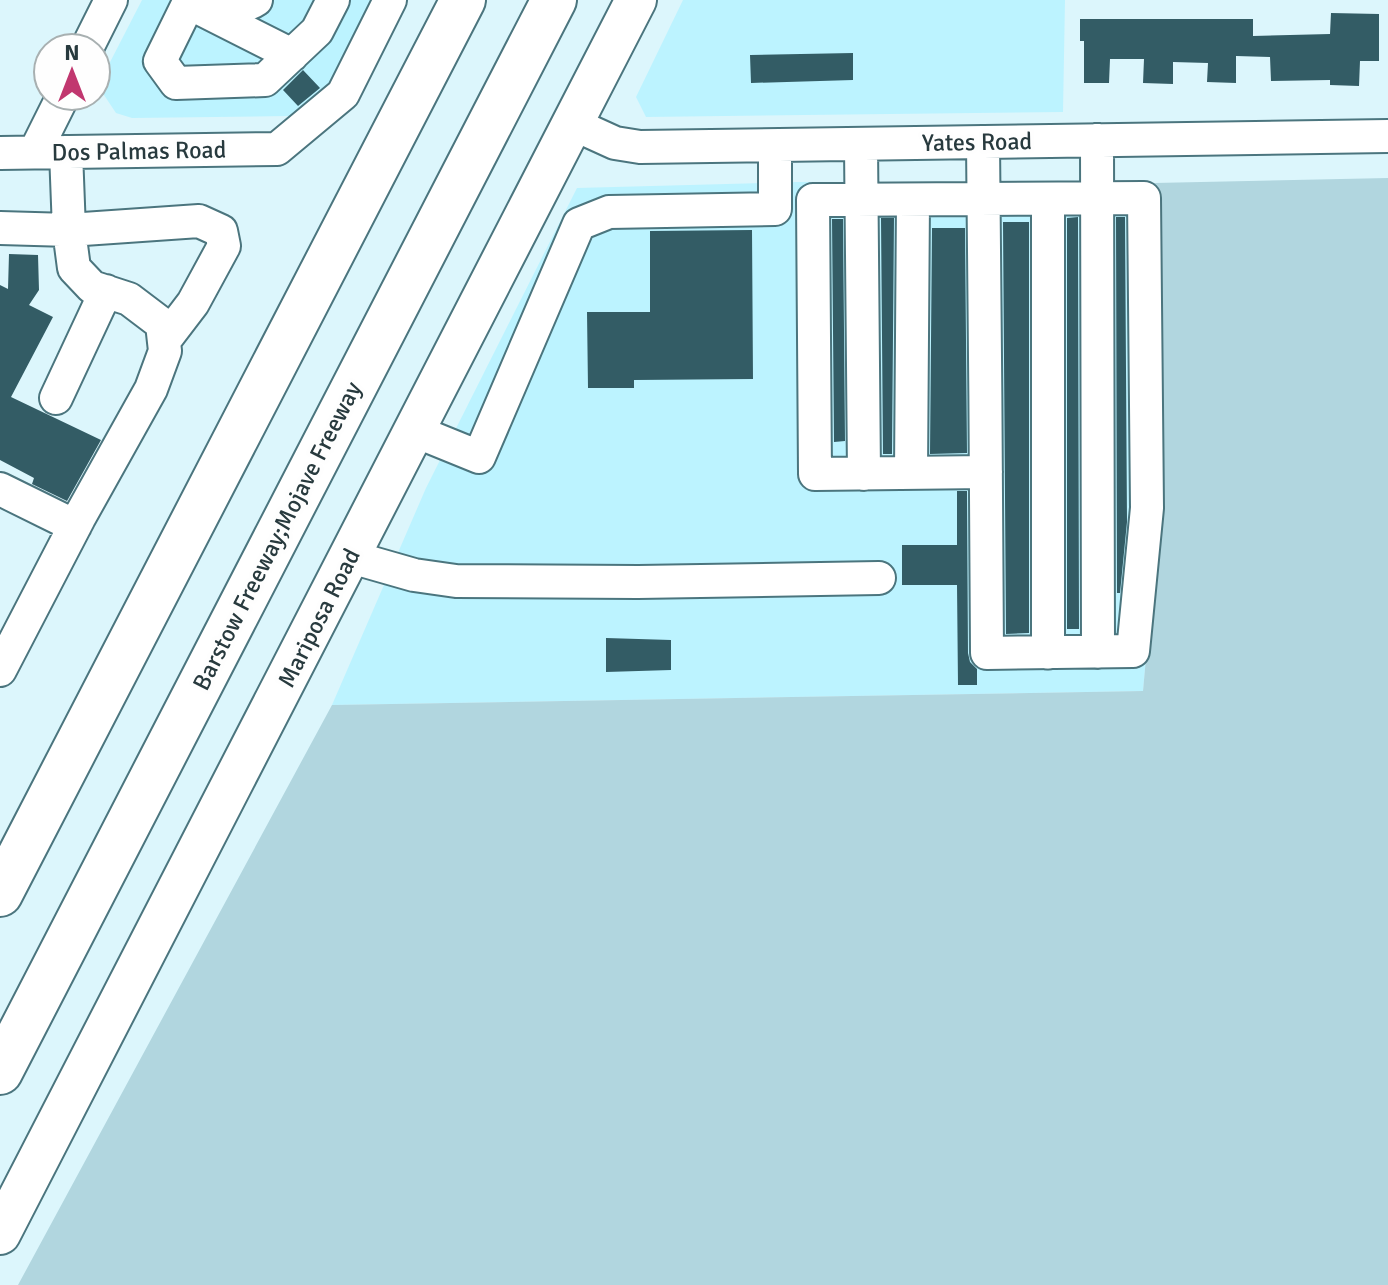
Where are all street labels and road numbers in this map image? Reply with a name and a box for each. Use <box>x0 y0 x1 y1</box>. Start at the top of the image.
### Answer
street label: Yates Road <box>922 126 1032 158</box>
street label: Dos Palmas Road <box>51 134 227 168</box>
street label: Barstow Freeway;Mojave Freeway <box>186 377 368 695</box>
street label: Mariposa Road <box>271 544 367 692</box>

